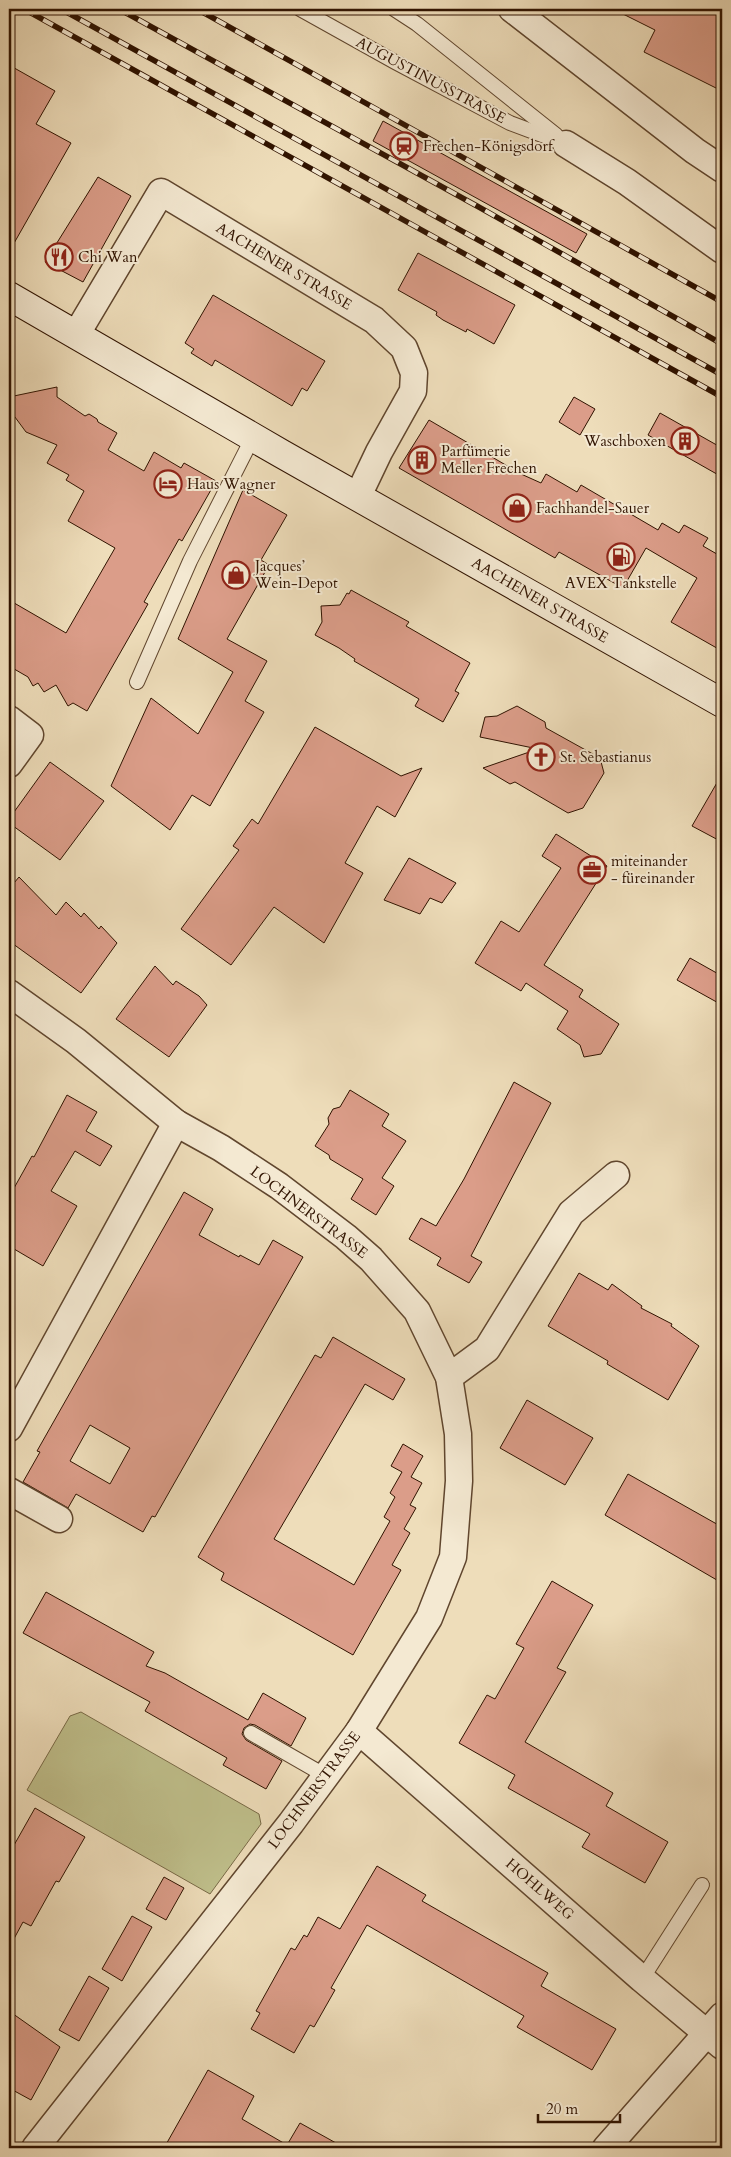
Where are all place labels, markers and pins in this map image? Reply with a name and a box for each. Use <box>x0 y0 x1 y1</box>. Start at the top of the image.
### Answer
station icon: Frechen-Königsdorf <box>389 131 419 161</box>
place label: Frechen-Königsdorf <box>423 136 555 156</box>
restaurant icon: Chi Wan <box>44 242 74 272</box>
place label: Chi Wan <box>78 247 138 267</box>
building icon: Waschboxen <box>670 426 700 456</box>
place label: Waschboxen <box>583 431 666 451</box>
place label: Parfümerie Meller Frechen <box>441 441 538 478</box>
building icon: Parfümerie Meller Frechen <box>407 445 437 475</box>
hotel icon: Haus Wagner <box>153 469 183 499</box>
place label: Haus Wagner <box>187 474 276 494</box>
shop icon: Fachhandel-Sauer <box>502 493 532 523</box>
place label: Fachhandel-Sauer <box>536 498 650 518</box>
fuel station icon: AVEX Tankstelle <box>606 542 636 572</box>
place label: Jacques’ Wein-Depot <box>253 556 338 593</box>
shop icon: Jacques’ Wein-Depot <box>221 560 251 590</box>
place label: AVEX Tankstelle <box>565 573 677 593</box>
church icon: St. Sebastianus <box>526 742 556 772</box>
place label: St. Sebastianus <box>560 747 651 767</box>
place label: miteinander - füreinander <box>611 851 695 888</box>
office icon: miteinander - füreinander <box>577 855 607 885</box>

